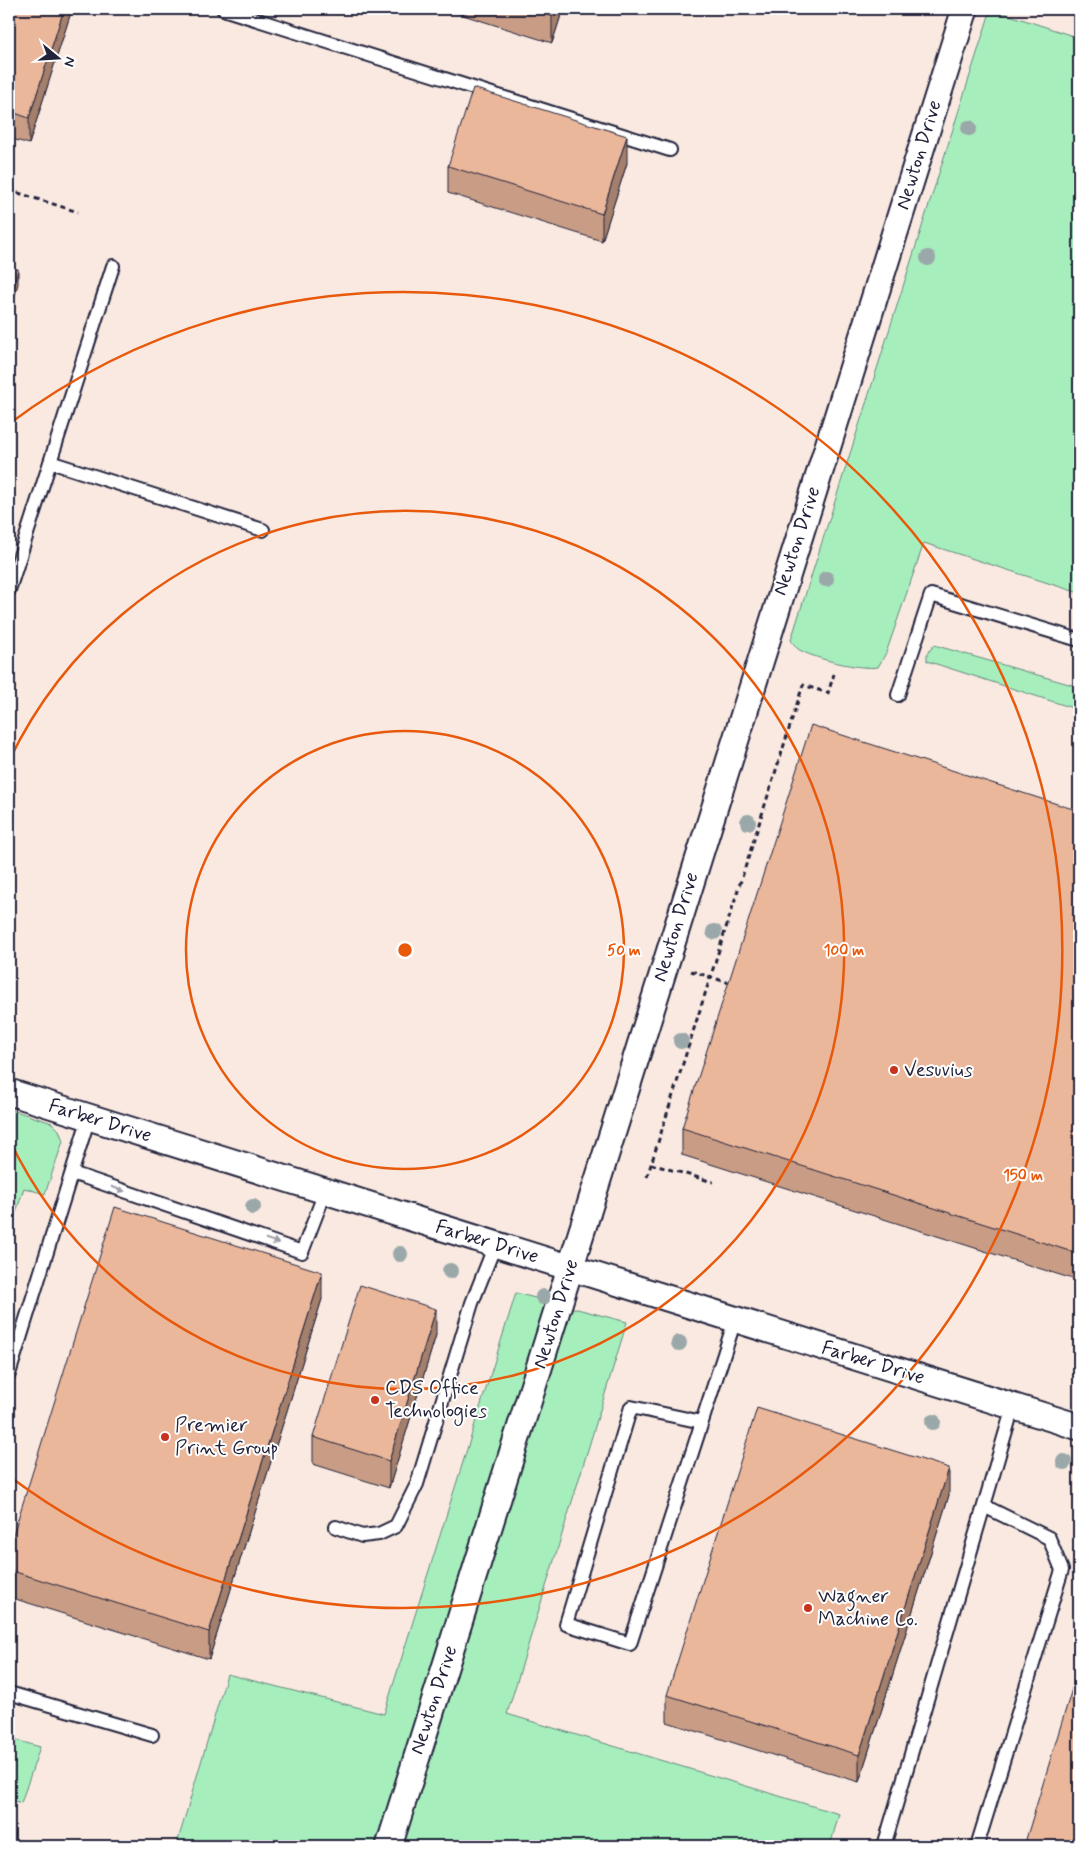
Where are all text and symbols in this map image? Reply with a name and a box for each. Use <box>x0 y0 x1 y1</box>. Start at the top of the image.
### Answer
north arrow <box>32 32 82 82</box>
text: N <box>59 54 79 69</box>
street label: Newton Drive <box>890 97 948 213</box>
street label: Newton Drive <box>767 483 827 599</box>
street label: Newton Drive <box>647 869 705 985</box>
centre of rings <box>396 941 414 959</box>
text: 50 m <box>607 941 641 961</box>
text: 100 m <box>824 941 864 961</box>
place label: Vesuvius <box>904 1057 973 1084</box>
marker: Vesuvius <box>888 1064 900 1076</box>
street label: Farber Drive <box>45 1092 155 1150</box>
text: 150 m <box>1003 1166 1043 1186</box>
one-way arrow <box>111 1185 126 1193</box>
street label: Farber Drive <box>432 1213 542 1271</box>
one-way arrow <box>264 1238 279 1245</box>
street label: Newton Drive <box>527 1256 585 1372</box>
street label: Farber Drive <box>818 1334 928 1392</box>
place label: CDS Office Technologies <box>385 1375 487 1426</box>
marker: CDS Office Technologies <box>369 1394 381 1406</box>
place label: Premier Print Group <box>175 1412 278 1462</box>
marker: Premier Print Group <box>159 1431 171 1443</box>
place label: Wagner Machine Co. <box>818 1583 918 1633</box>
marker: Wagner Machine Co. <box>802 1602 814 1614</box>
street label: Newton Drive <box>404 1642 464 1758</box>

